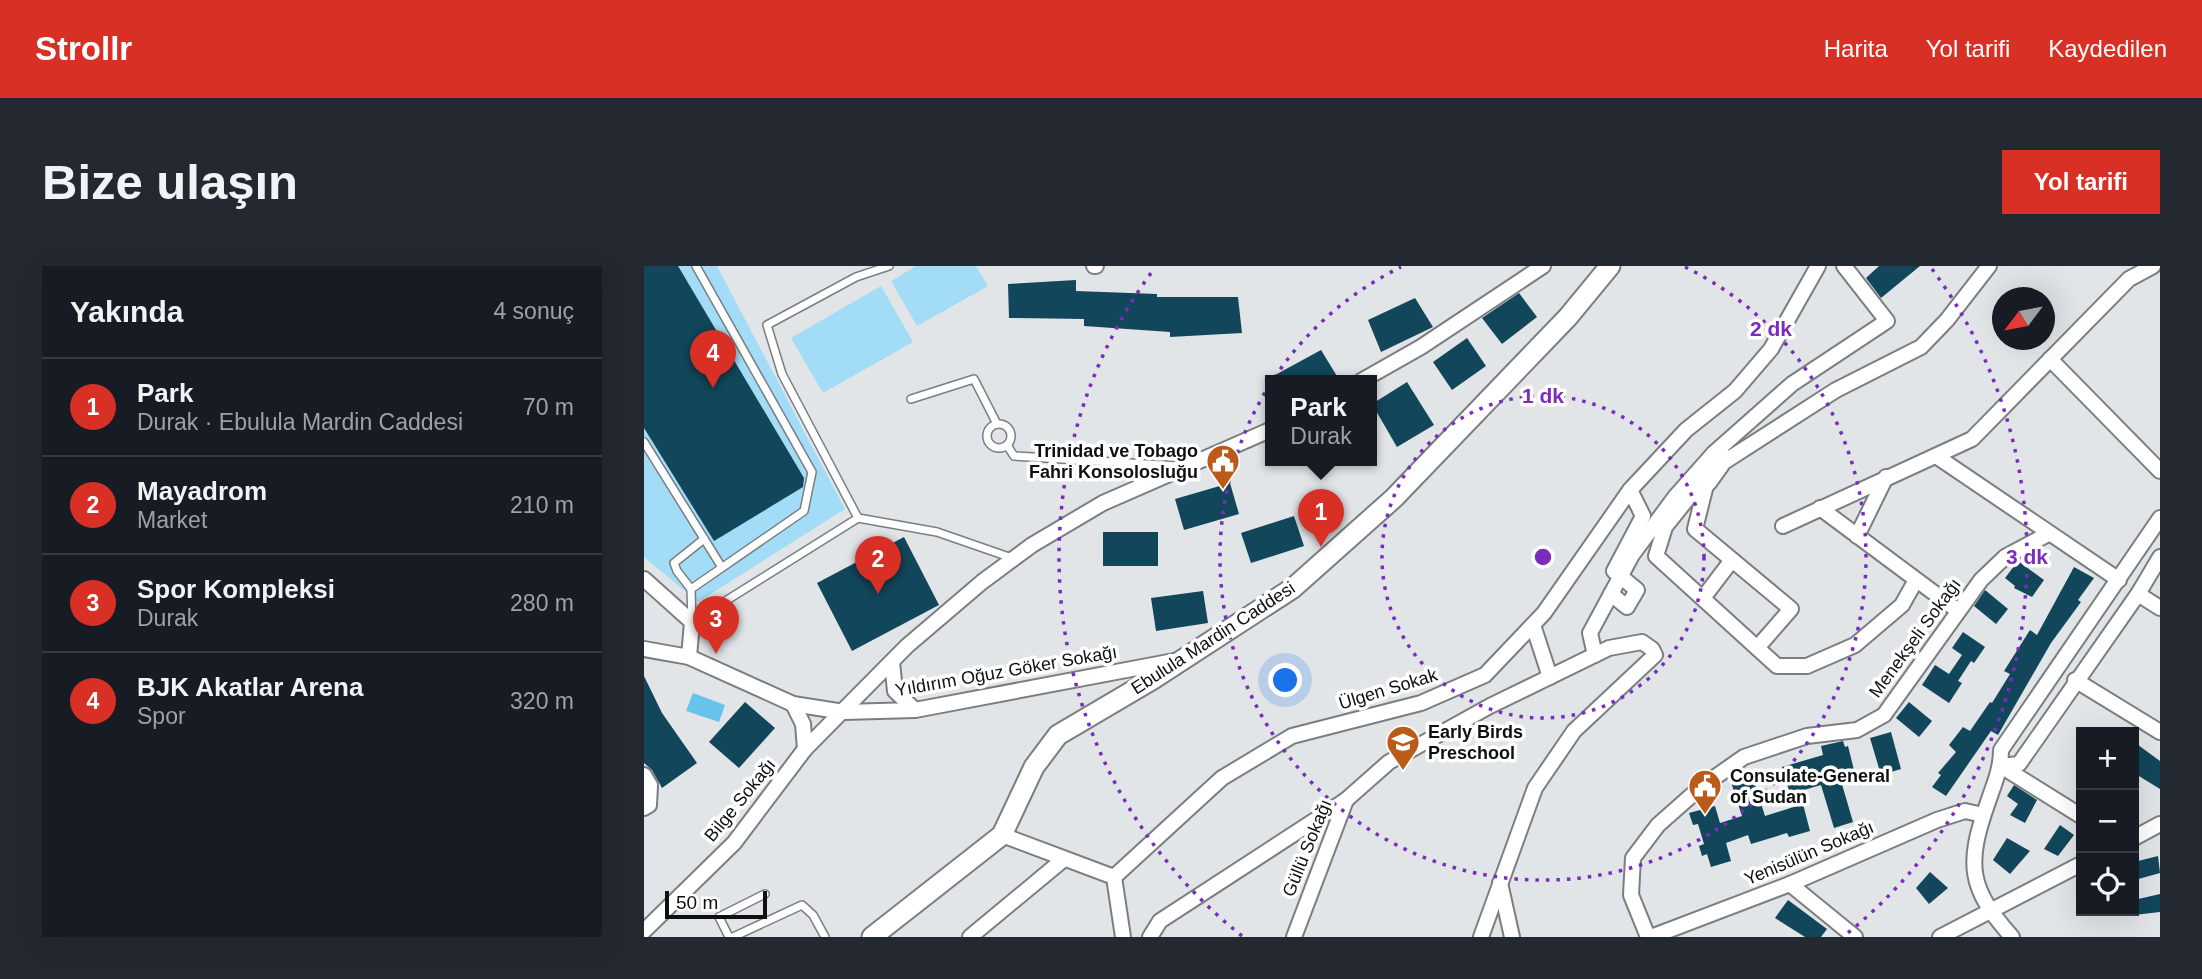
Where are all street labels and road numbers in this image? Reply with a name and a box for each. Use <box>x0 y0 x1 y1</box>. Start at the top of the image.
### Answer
street label: Menekşeli Sokağı <box>1865 575 1965 701</box>
street label: Ebulula Mardin Caddesi <box>1127 578 1299 698</box>
street label: Yıldırım Oğuz Göker Sokağı <box>893 642 1119 700</box>
street label: Ülgen Sokak <box>1336 664 1441 713</box>
street label: Bilge Sokağı <box>700 754 780 846</box>
street label: Güllü Sokağı <box>1278 796 1336 900</box>
street label: Yenisülün Sokağı <box>1741 817 1877 889</box>

